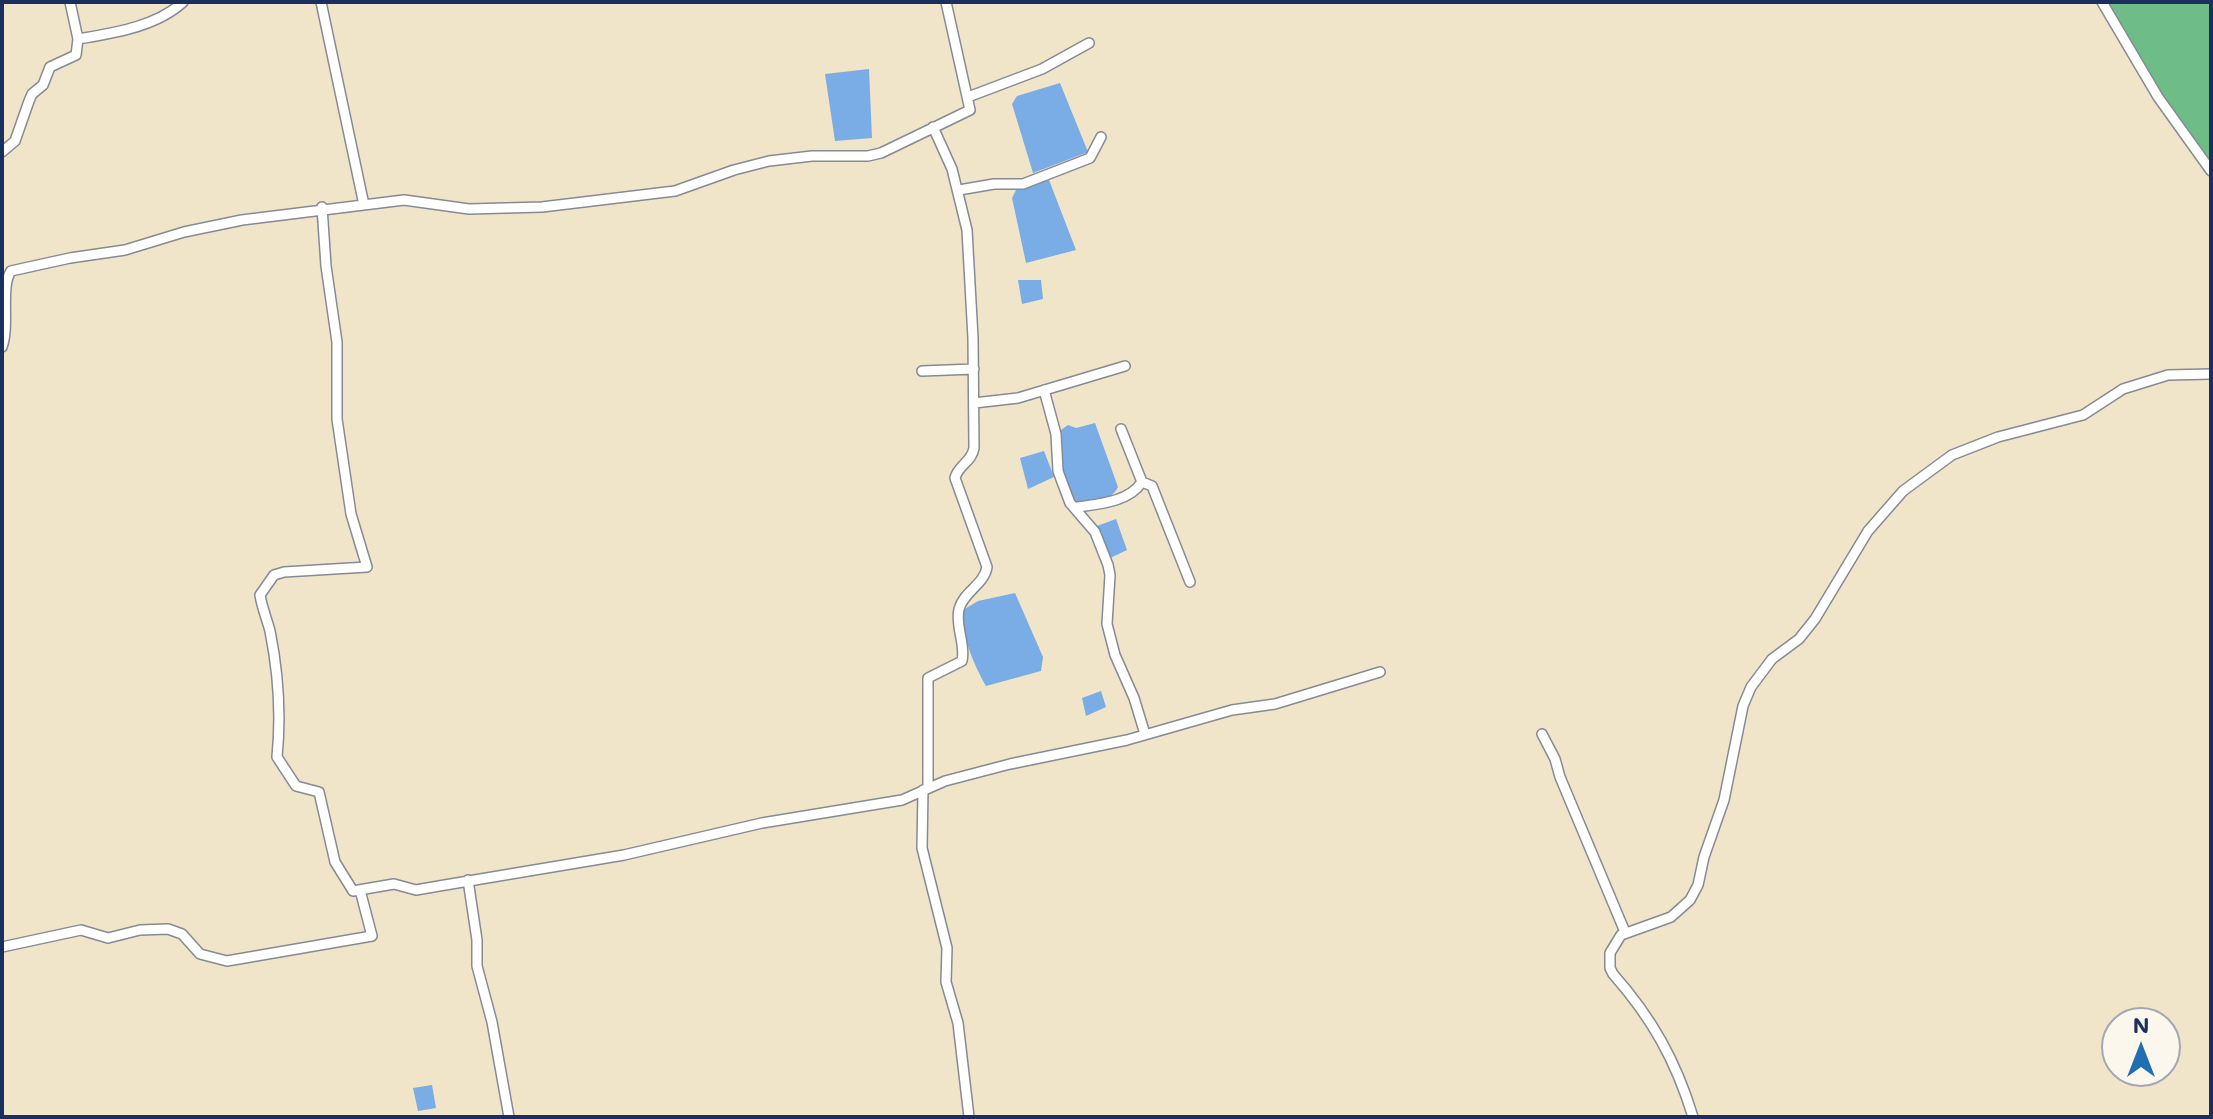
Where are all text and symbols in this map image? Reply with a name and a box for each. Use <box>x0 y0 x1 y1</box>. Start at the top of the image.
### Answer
north arrow <box>2101 1007 2181 1087</box>
text: N <box>2133 1010 2149 1039</box>

